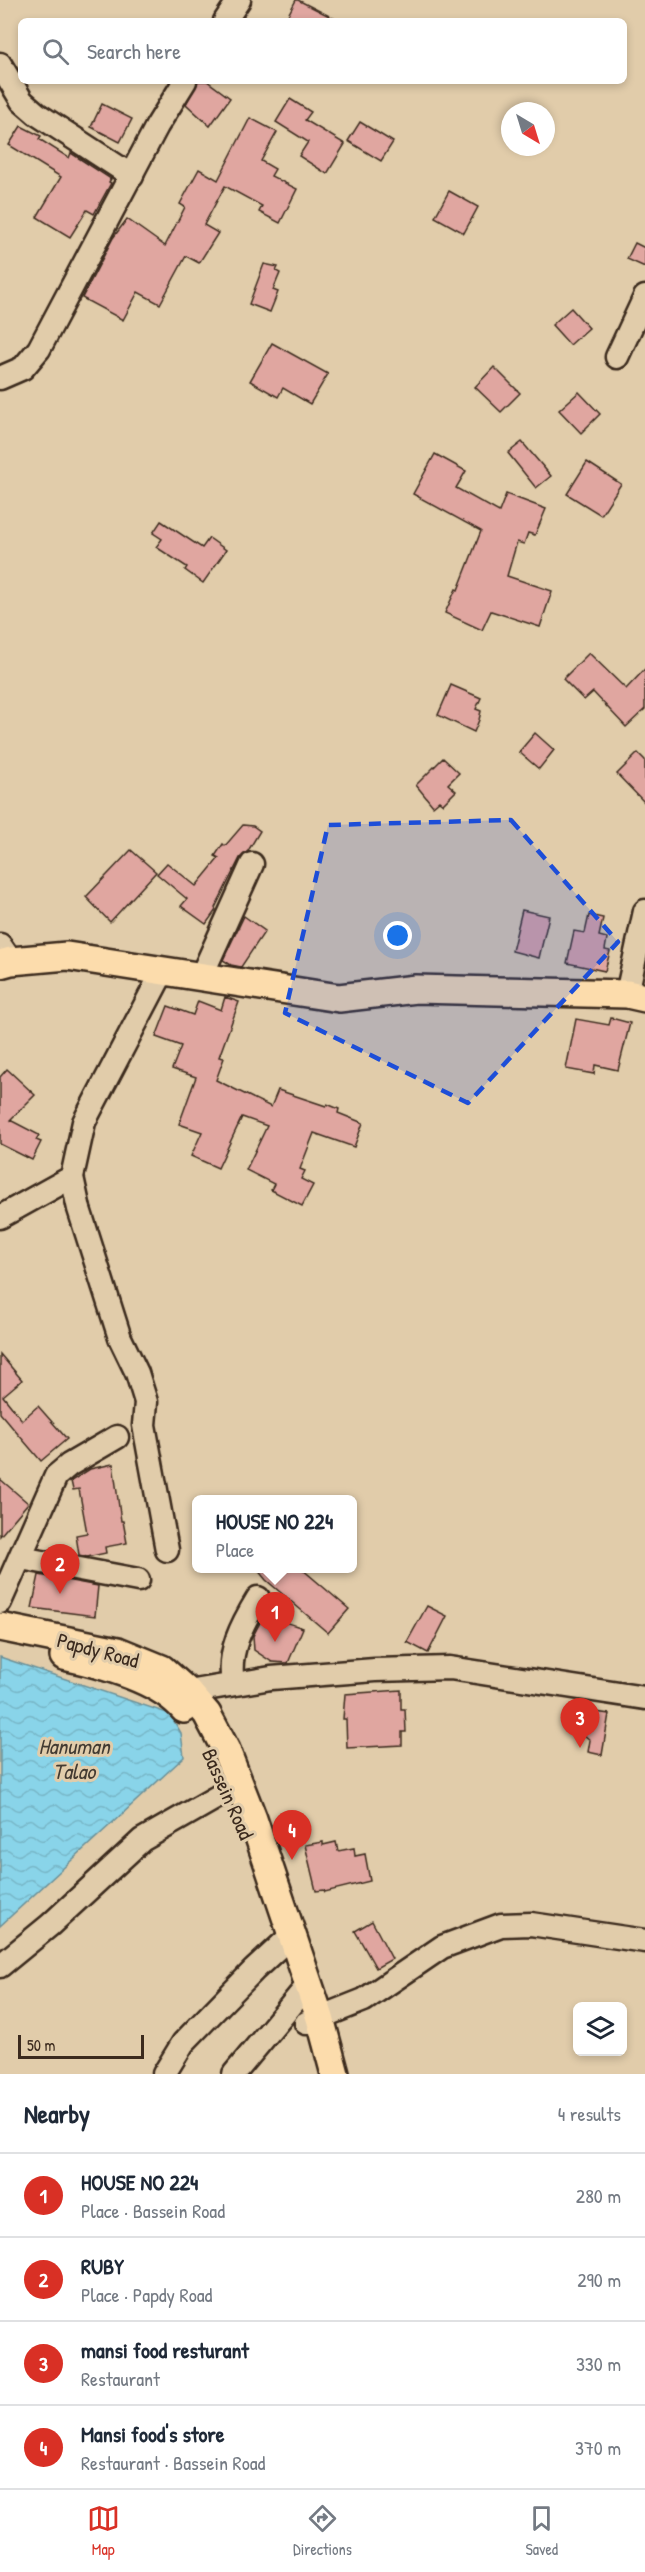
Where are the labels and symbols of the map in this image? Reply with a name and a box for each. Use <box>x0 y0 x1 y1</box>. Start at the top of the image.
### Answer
north arrow <box>501 102 555 156</box>
your location <box>383 921 412 950</box>
pin: 2 <box>40 1544 80 1594</box>
pin: 1 <box>256 1592 294 1642</box>
street label: Papdy Road <box>54 1625 142 1675</box>
pin: 3 <box>560 1698 600 1748</box>
water label: Hanuman Talao <box>38 1731 112 1786</box>
street label: Bassein Road <box>195 1744 261 1844</box>
pin: 4 <box>272 1810 312 1860</box>
scale bar <box>18 2032 144 2060</box>

